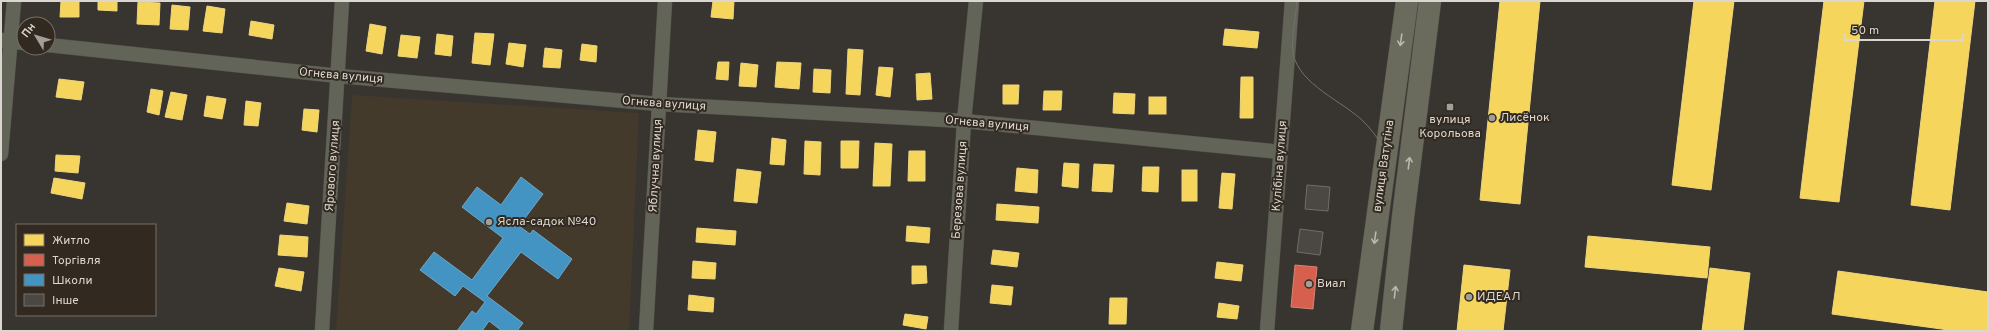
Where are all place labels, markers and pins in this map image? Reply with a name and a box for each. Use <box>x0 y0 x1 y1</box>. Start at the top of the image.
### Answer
marker: вулиця Корольова <box>1445 102 1455 112</box>
place label: Лисёнок <box>1500 110 1550 126</box>
place label: вулиця Корольова <box>1419 112 1481 142</box>
marker: Лисёнок <box>1487 113 1497 123</box>
place label: Ясла-садок №40 <box>497 214 596 230</box>
marker: Ясла-садок №40 <box>484 217 494 227</box>
place label: Виал <box>1317 276 1346 292</box>
marker: Виал <box>1304 279 1314 289</box>
place label: ИДЕАЛ <box>1477 289 1521 305</box>
marker: ИДЕАЛ <box>1464 292 1474 302</box>

